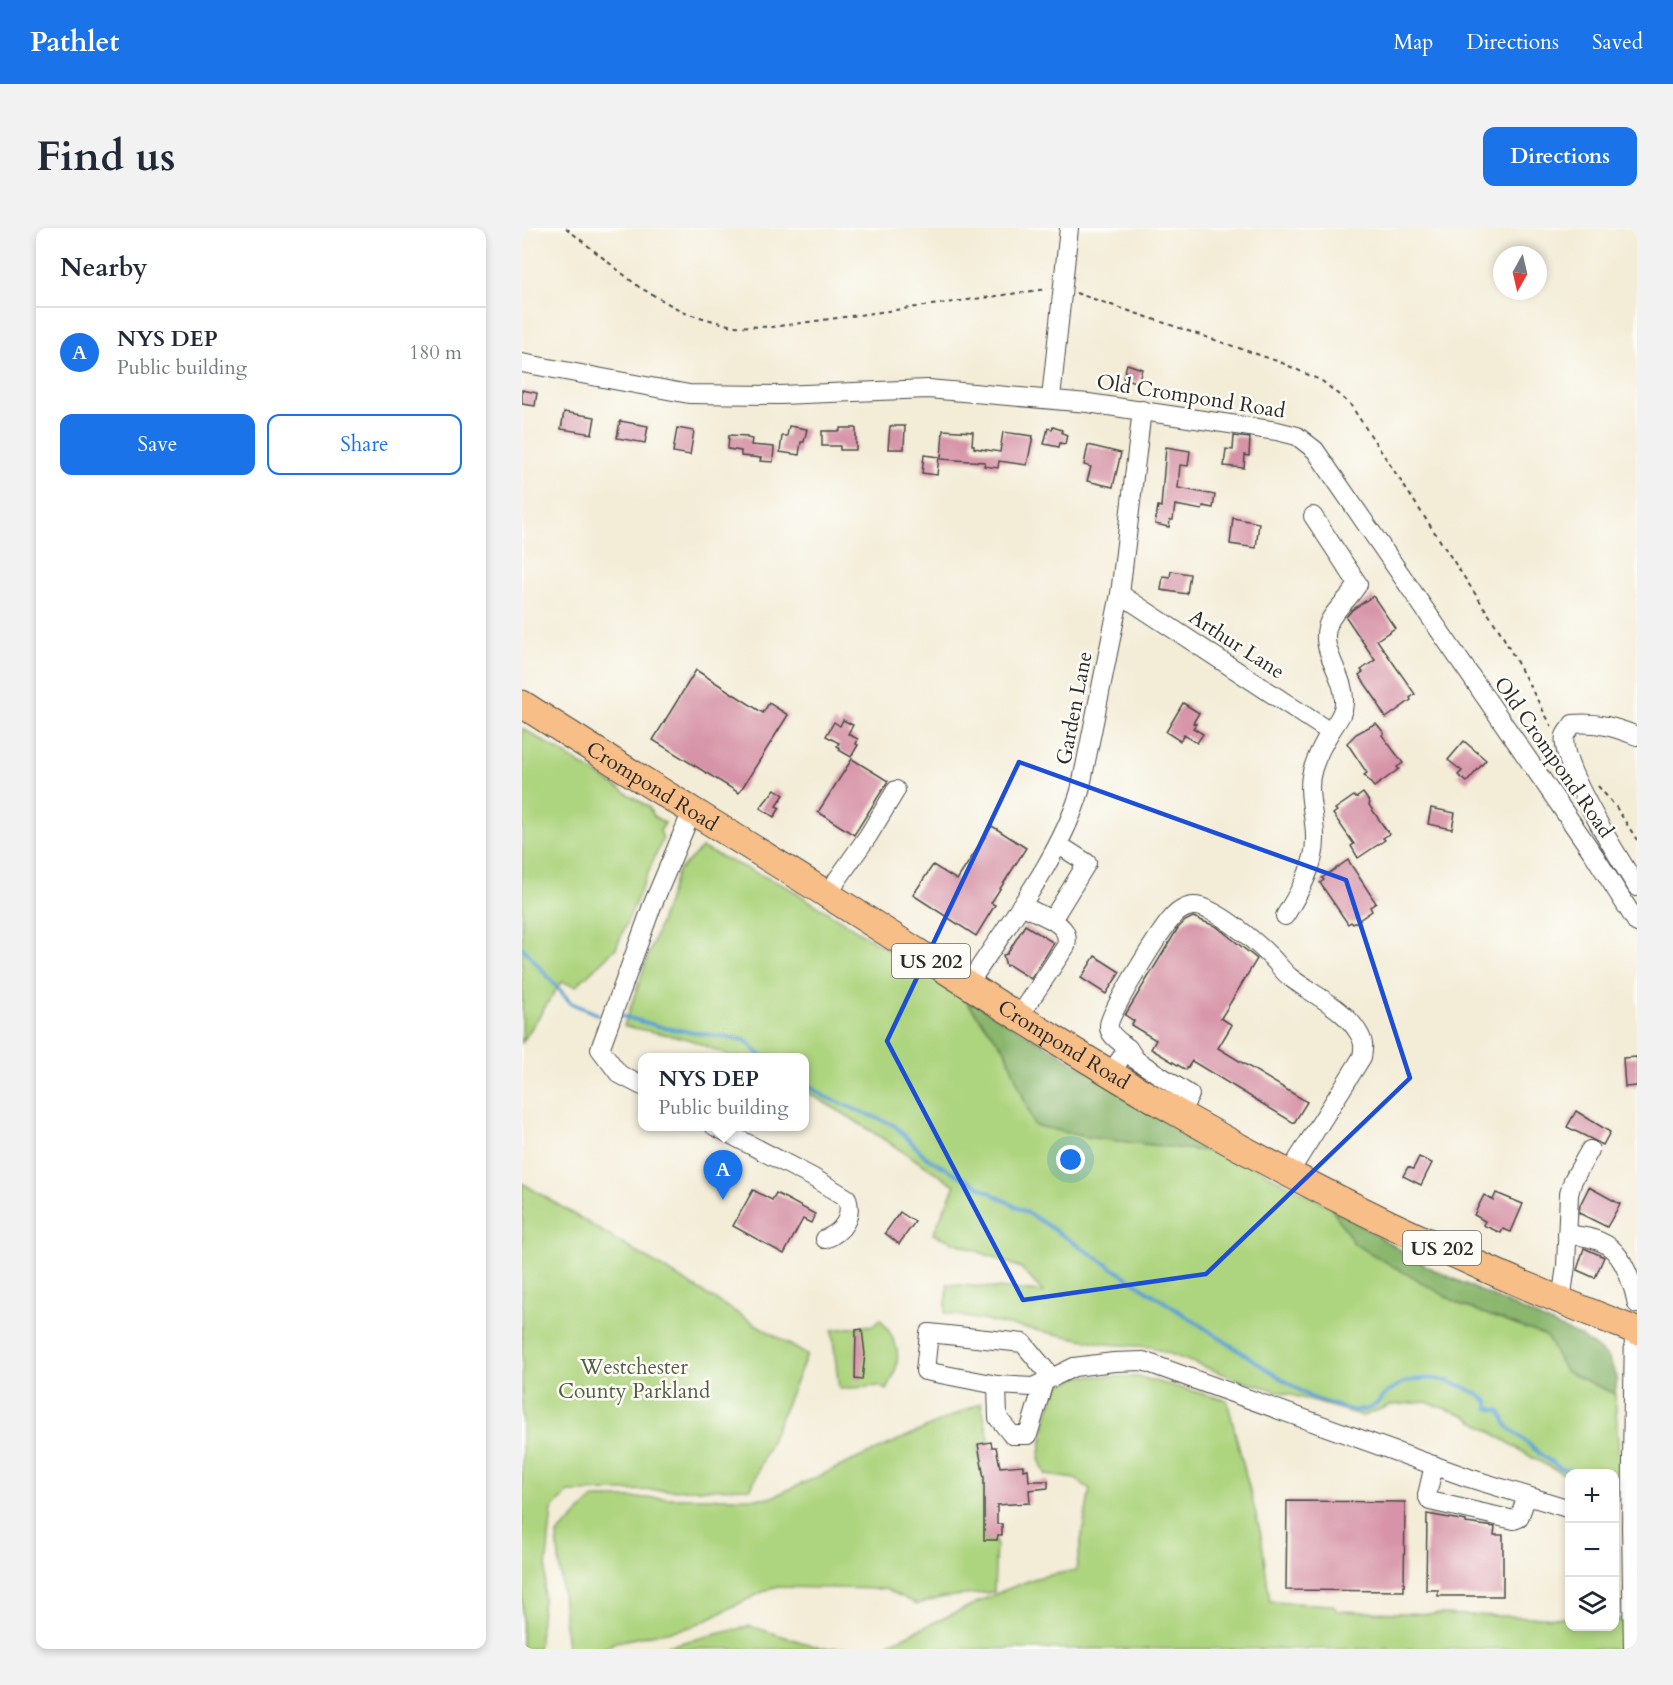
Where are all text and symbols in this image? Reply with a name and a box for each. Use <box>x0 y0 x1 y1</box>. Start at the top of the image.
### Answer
text: Pathlet <box>30 23 119 61</box>
text: Map <box>1393 28 1433 57</box>
text: Directions <box>1466 28 1559 57</box>
text: Saved <box>1592 28 1643 57</box>
button: Directions <box>1483 127 1637 186</box>
text: Find us <box>36 128 176 185</box>
north arrow <box>1493 246 1547 300</box>
text: Nearby <box>60 250 148 285</box>
text: NYS DEP <box>117 324 218 354</box>
text: A <box>72 339 87 366</box>
text: 180 m <box>409 339 462 366</box>
text: Public building <box>117 354 247 381</box>
street label: Old Crompond Road <box>1095 367 1287 426</box>
button: Save <box>60 414 255 475</box>
button: Share <box>267 414 462 475</box>
street label: Arthur Lane <box>1183 603 1290 686</box>
street label: Garden Lane <box>1049 649 1100 767</box>
street label: Old Crompond Road <box>1487 671 1620 844</box>
street label: Crompond Road <box>581 734 724 838</box>
road number: US 202 <box>892 944 970 978</box>
street label: Crompond Road <box>992 993 1135 1097</box>
popup <box>638 1053 809 1131</box>
text: NYS DEP <box>658 1064 759 1094</box>
text: Public building <box>658 1094 789 1121</box>
your location <box>1056 1145 1085 1174</box>
pin: A <box>704 1150 742 1200</box>
road number: US 202 <box>1403 1231 1481 1265</box>
park label: Westchester County Parkland <box>558 1353 710 1406</box>
map controls <box>1565 1469 1619 1631</box>
button: + <box>1565 1469 1619 1523</box>
button: − <box>1565 1523 1619 1577</box>
button: layers <box>1565 1577 1619 1631</box>

